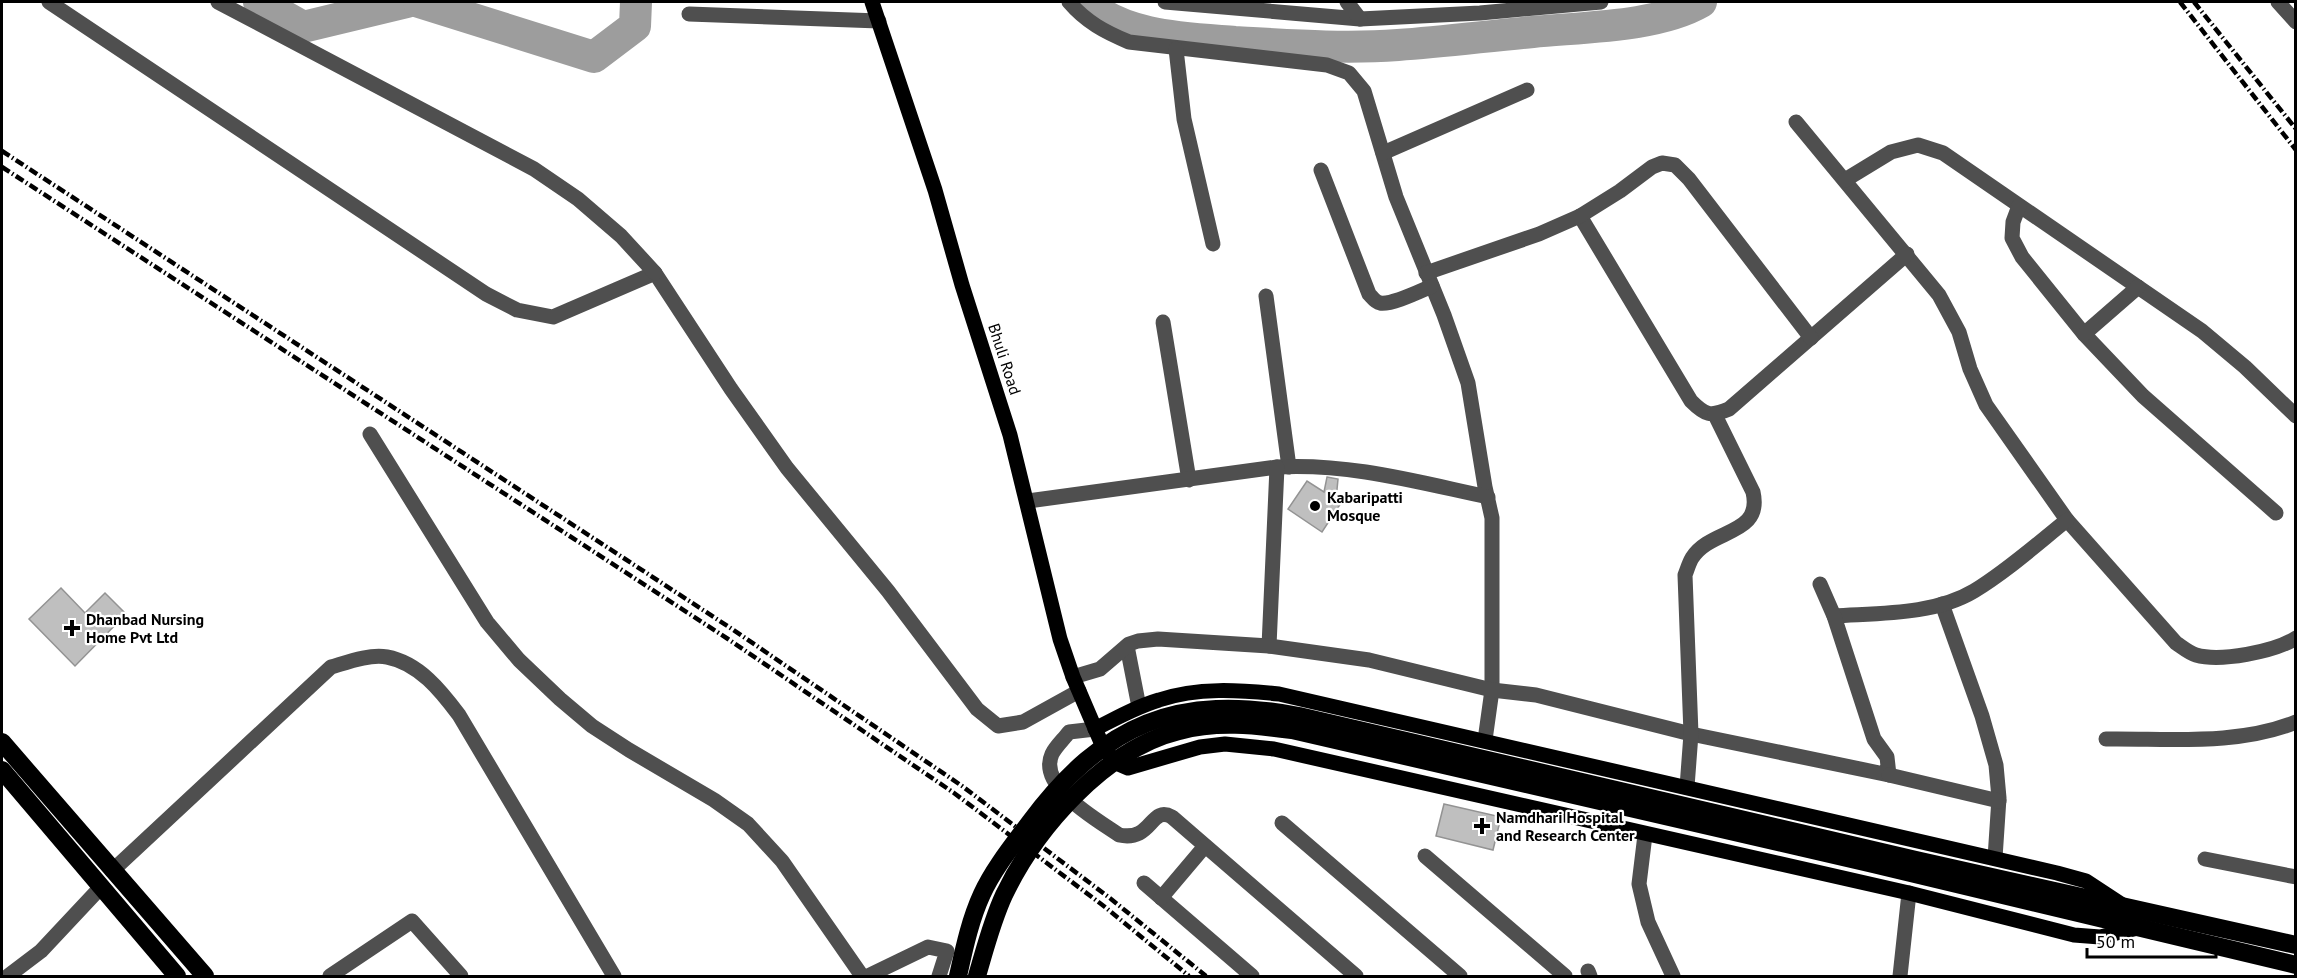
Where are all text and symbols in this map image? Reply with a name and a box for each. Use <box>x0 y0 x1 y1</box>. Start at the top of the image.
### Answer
street label: Bhuli Road <box>984 321 1026 397</box>
place label: Kabaripatti Mosque <box>1327 487 1403 525</box>
marker: Kabaripatti Mosque <box>1308 499 1322 513</box>
place label: Dhanbad Nursing Home Pvt Ltd <box>86 609 204 647</box>
marker: Dhanbad Nursing Home Pvt Ltd <box>63 619 81 637</box>
place label: Namdhari Hospital and Research Center <box>1496 807 1635 845</box>
marker: Namdhari Hospital and Research Center <box>1473 817 1491 835</box>
scale bar <box>2087 921 2216 959</box>
text: 50 m <box>2096 930 2135 953</box>

